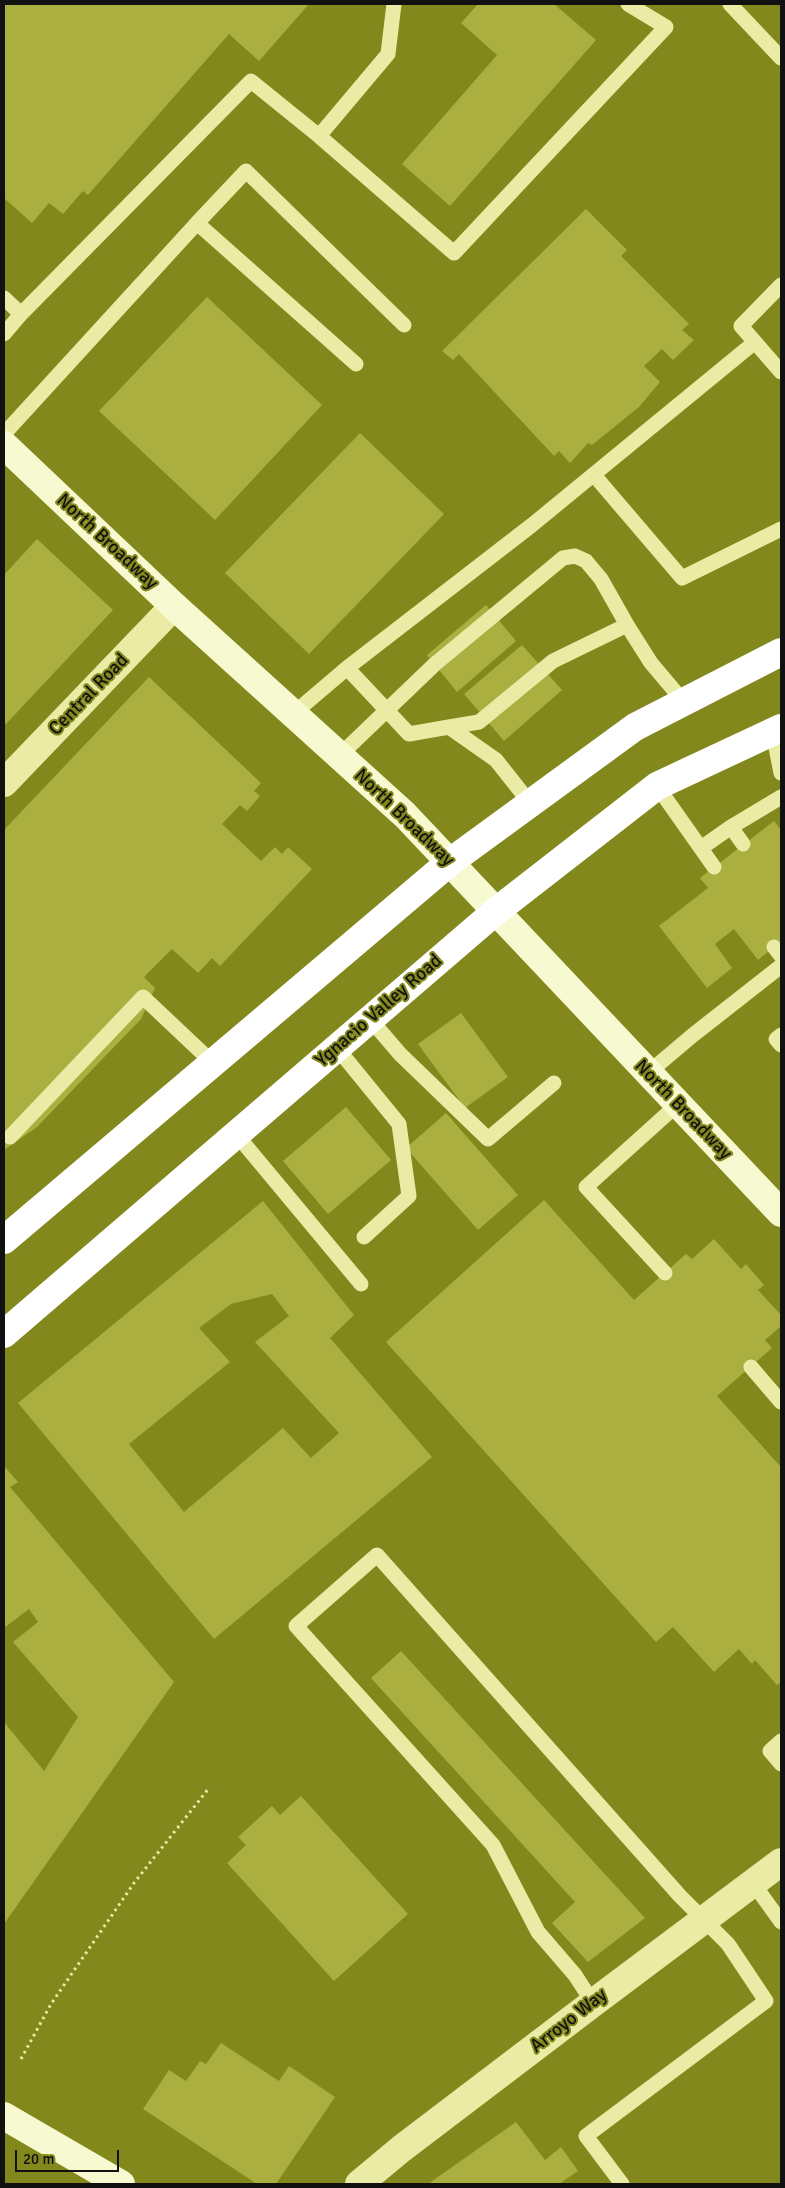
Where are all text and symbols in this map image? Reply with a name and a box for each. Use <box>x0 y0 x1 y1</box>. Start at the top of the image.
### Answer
street label: North Broadway <box>51 489 163 595</box>
street label: Central Road <box>44 649 134 741</box>
street label: North Broadway <box>349 764 459 872</box>
street label: Ygnacio Valley Road <box>311 950 447 1072</box>
street label: North Broadway <box>629 1055 737 1165</box>
street label: Arroyo Way <box>526 1984 612 2058</box>
scale bar <box>18 2140 121 2172</box>
text: 20 m <box>23 2150 54 2168</box>

